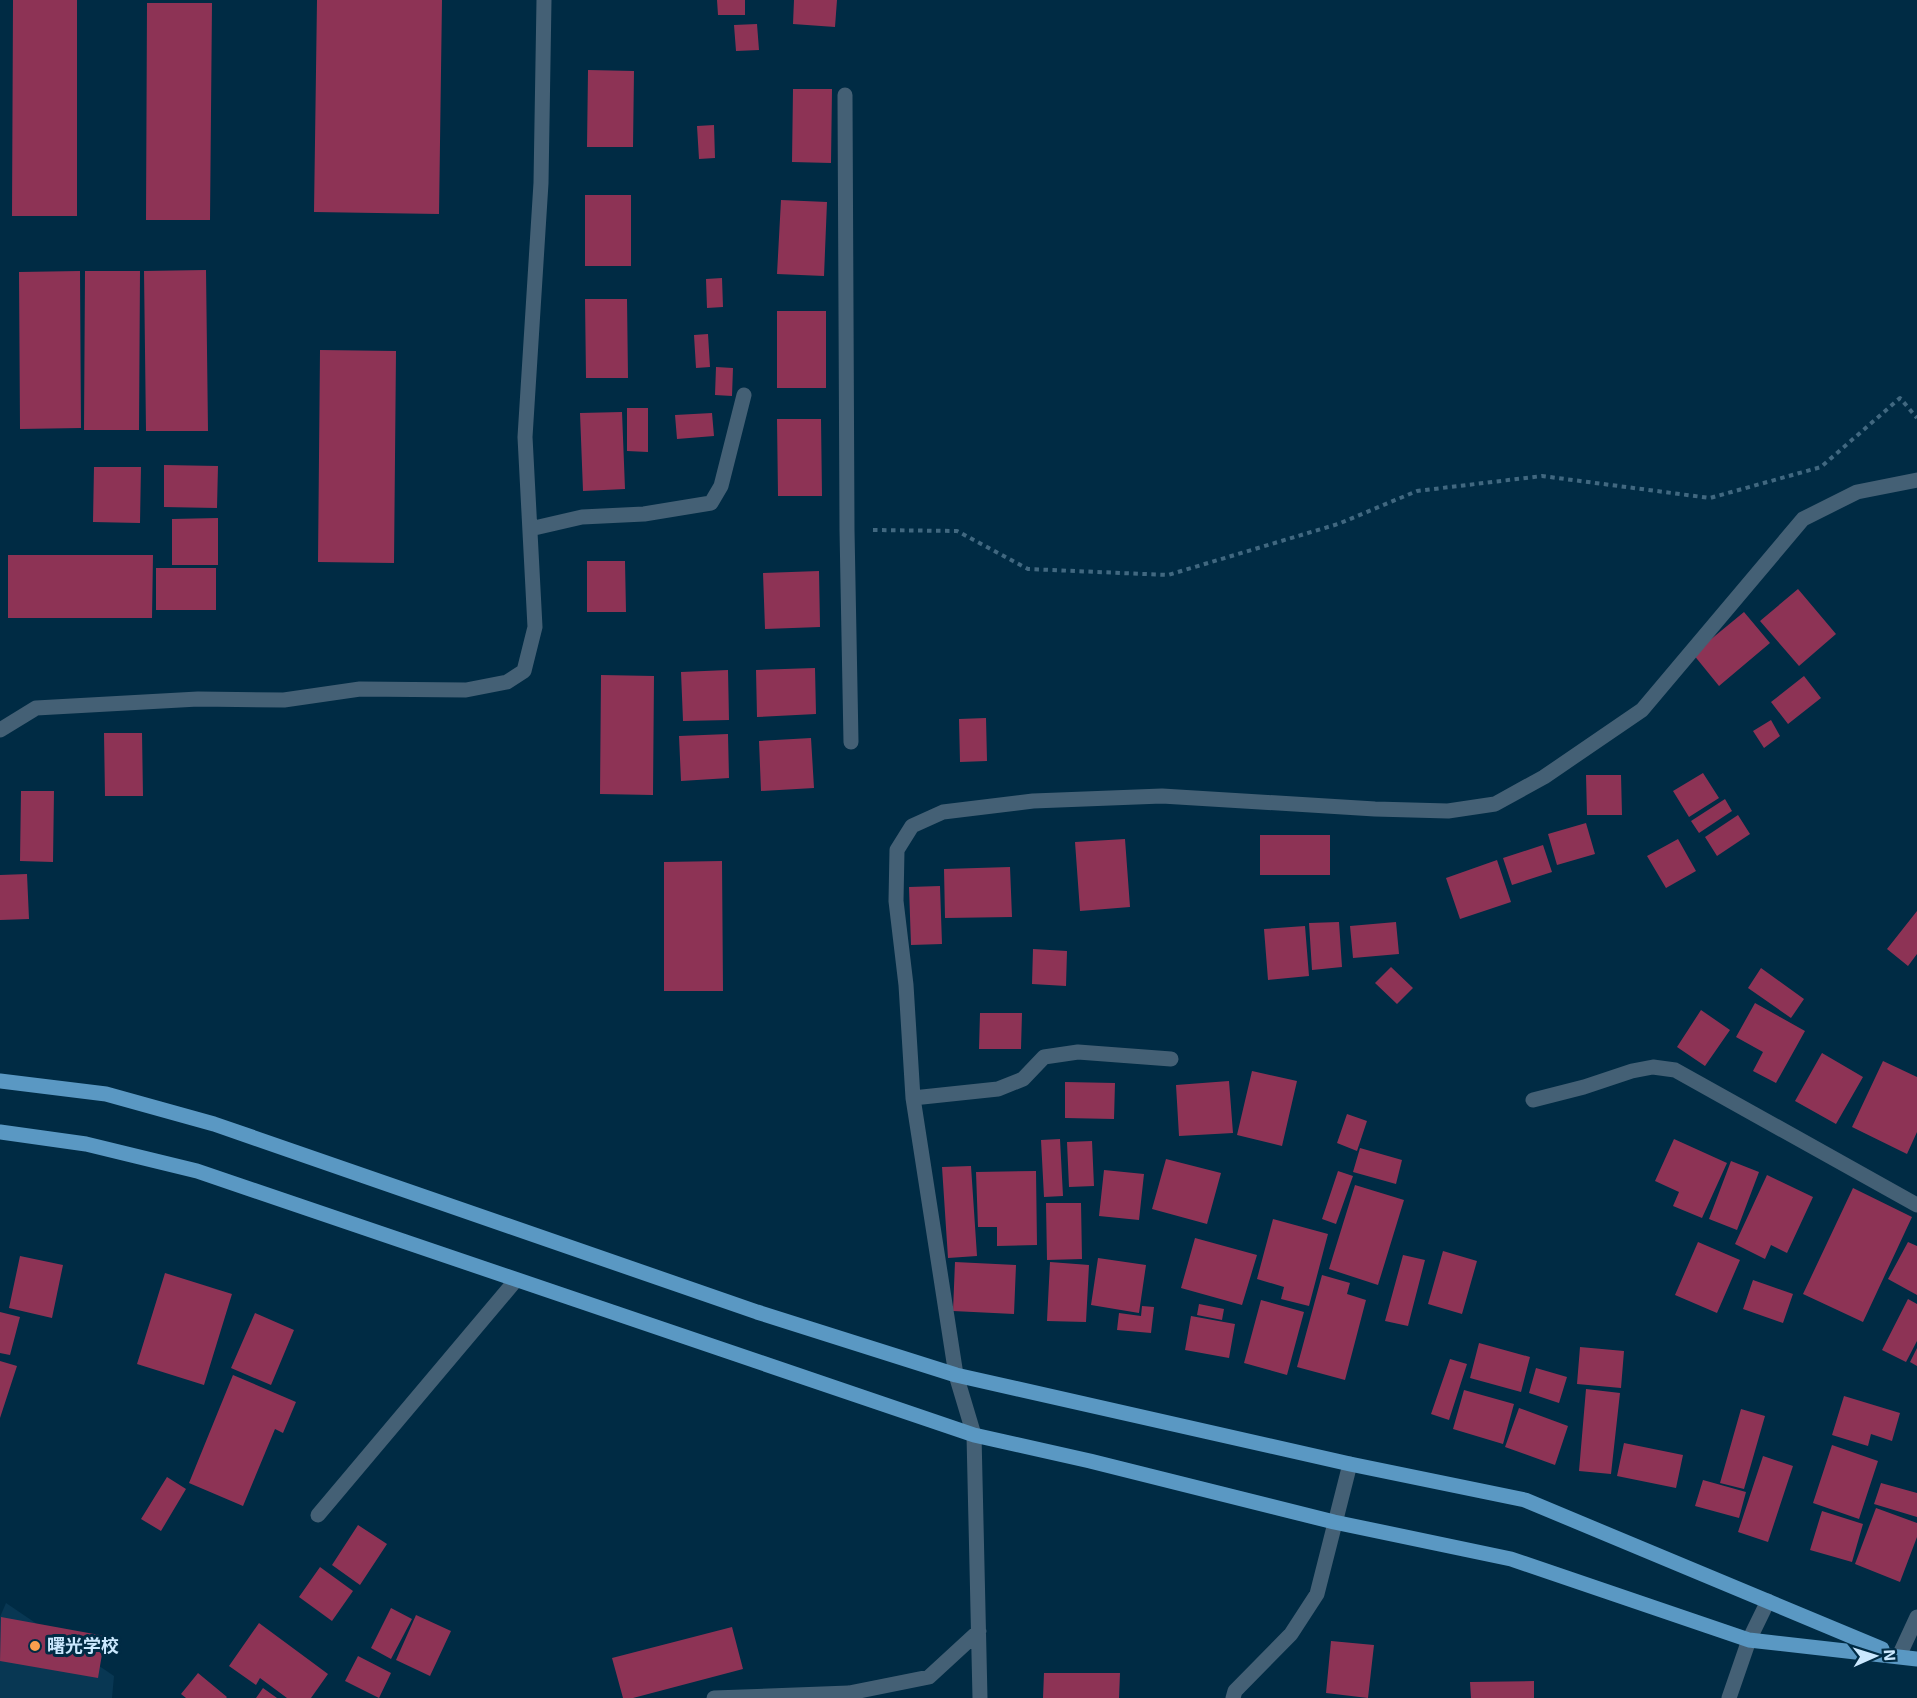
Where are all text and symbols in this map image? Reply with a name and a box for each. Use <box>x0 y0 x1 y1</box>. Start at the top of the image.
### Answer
north arrow <box>1845 1626 1905 1686</box>
place label: 曙光学校 <box>47 1634 119 1656</box>
marker: 曙光学校 <box>28 1639 42 1653</box>
text: N <box>1881 1649 1900 1661</box>

